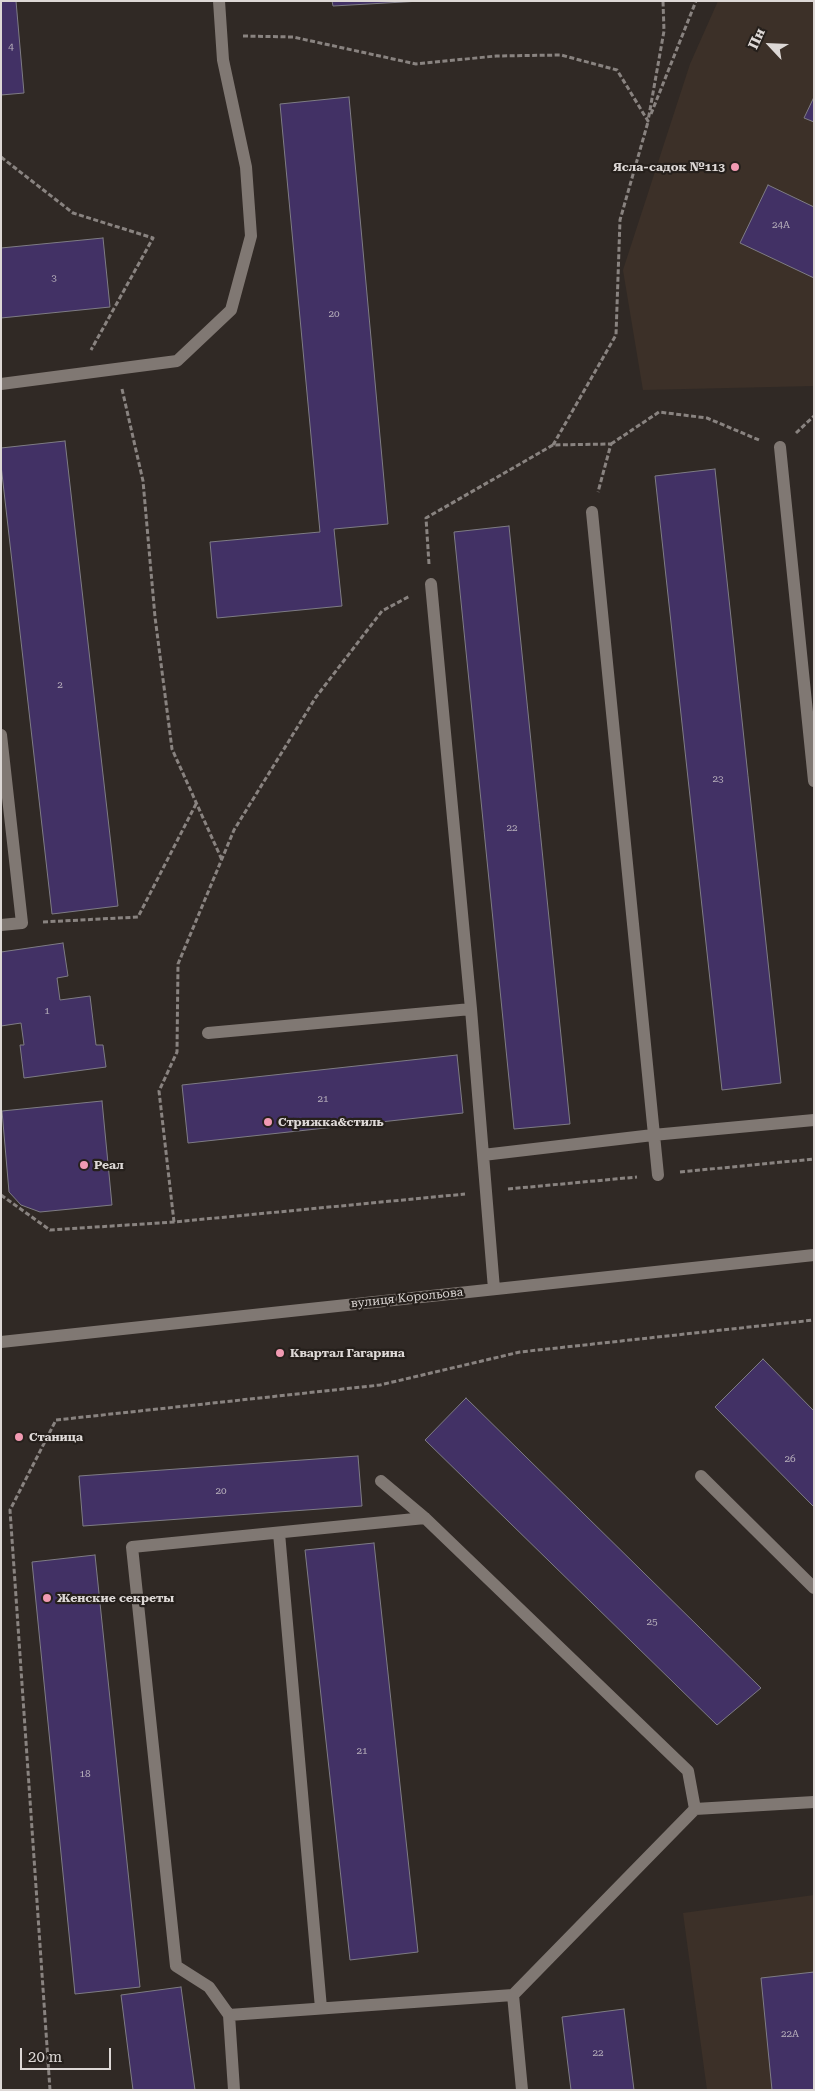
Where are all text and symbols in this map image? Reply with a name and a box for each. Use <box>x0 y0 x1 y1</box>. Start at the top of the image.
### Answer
north arrow <box>745 20 795 70</box>
text: Пн <box>745 26 768 52</box>
house number: 4 <box>8 41 14 53</box>
place label: Ясла-садок №113 <box>613 160 725 174</box>
marker: Ясла-садок №113 <box>729 161 741 173</box>
house number: 24А <box>772 219 790 231</box>
house number: 3 <box>51 272 57 284</box>
house number: 20 <box>328 308 340 320</box>
house number: 2 <box>57 679 63 691</box>
house number: 23 <box>712 773 724 785</box>
house number: 22 <box>506 822 518 834</box>
house number: 1 <box>44 1005 50 1017</box>
house number: 21 <box>317 1093 329 1105</box>
place label: Стрижка&стиль <box>278 1115 383 1129</box>
marker: Стрижка&стиль <box>262 1116 274 1128</box>
place label: Реал <box>94 1158 124 1172</box>
marker: Реал <box>78 1159 90 1171</box>
street label: вулиця Корольова <box>350 1285 464 1311</box>
place label: Квартал Гагарина <box>290 1346 405 1360</box>
marker: Квартал Гагарина <box>274 1347 286 1359</box>
place label: Станица <box>29 1430 83 1444</box>
marker: Станица <box>13 1431 25 1443</box>
house number: 26 <box>784 1453 796 1465</box>
house number: 20 <box>215 1485 227 1497</box>
place label: Женские секреты <box>57 1591 174 1605</box>
marker: Женские секреты <box>41 1592 53 1604</box>
house number: 25 <box>646 1616 658 1628</box>
house number: 21 <box>356 1745 368 1757</box>
house number: 18 <box>79 1768 91 1780</box>
house number: 22А <box>781 2028 799 2040</box>
scale bar <box>22 2038 114 2070</box>
house number: 22 <box>592 2047 604 2059</box>
text: 20 m <box>28 2048 62 2066</box>

